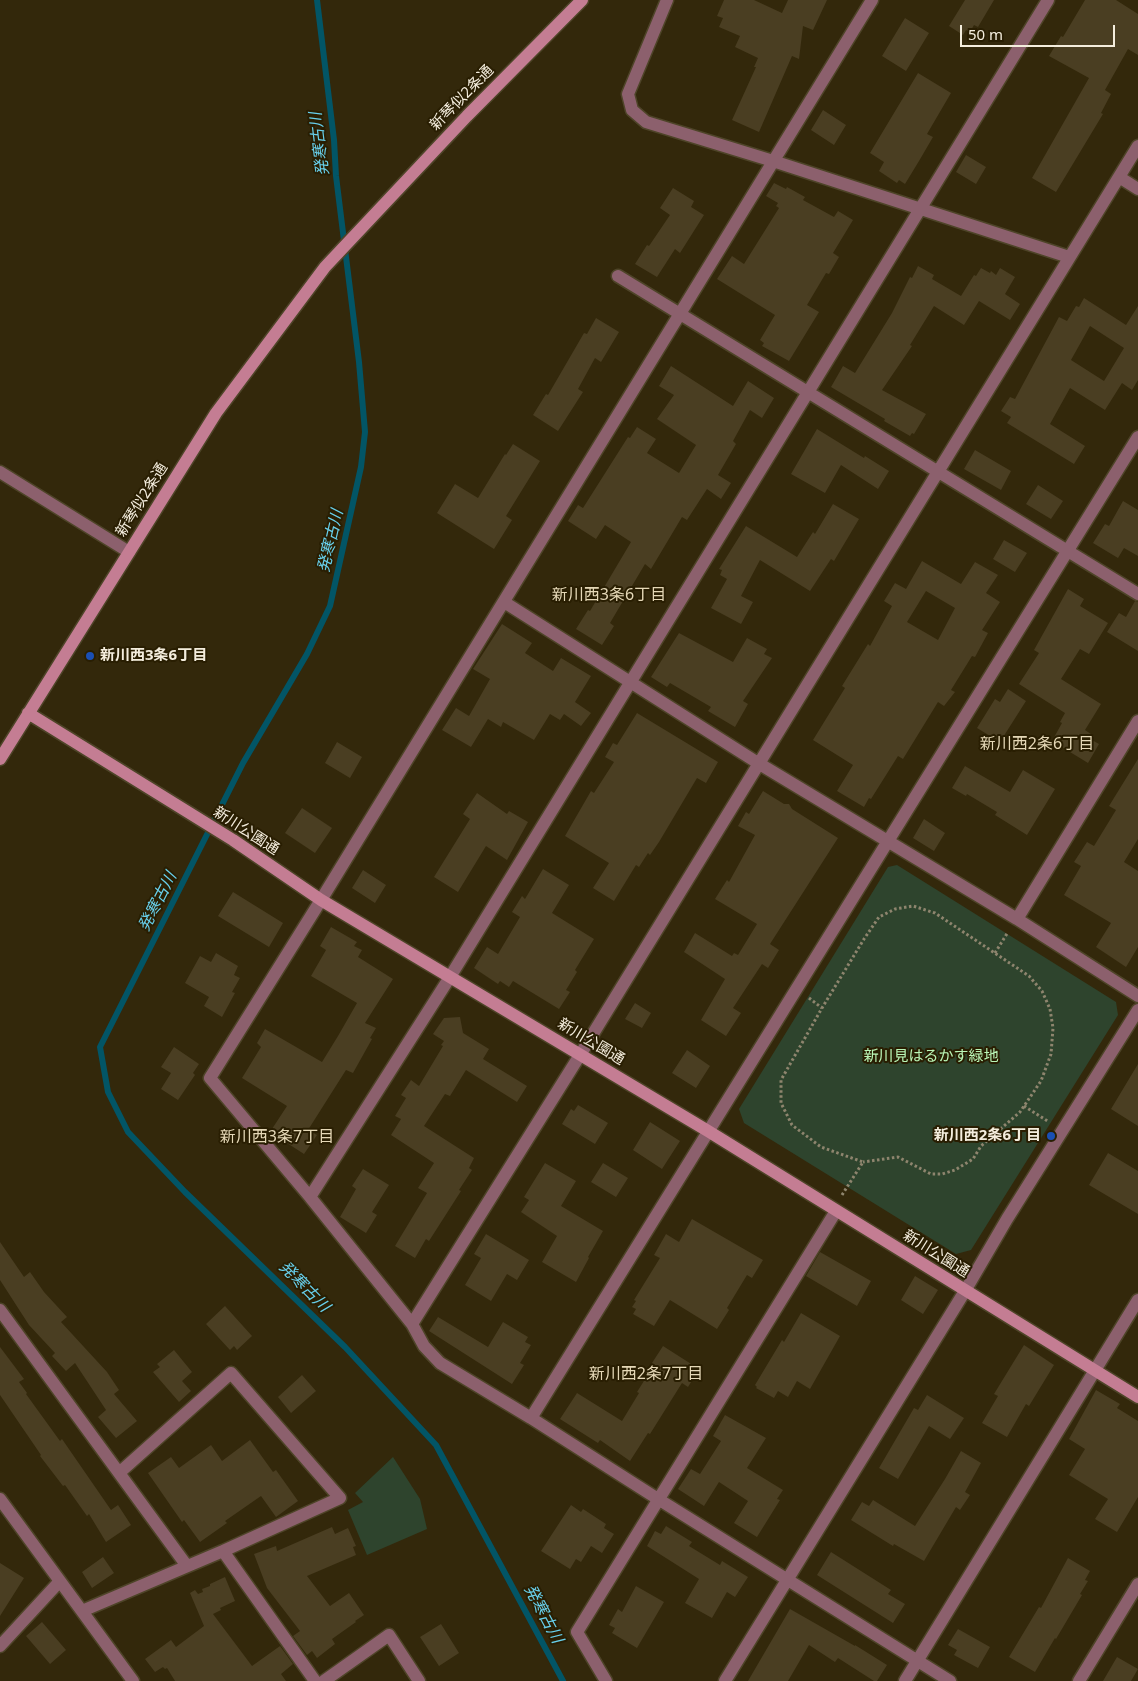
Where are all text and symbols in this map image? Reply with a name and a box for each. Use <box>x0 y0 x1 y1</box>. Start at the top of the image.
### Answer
scale bar <box>963 15 1118 47</box>
text: 50 m <box>968 24 1003 44</box>
street label: 新琴似2条通 <box>426 62 498 134</box>
water label: 発寒古川 <box>307 111 333 177</box>
street label: 新琴似2条通 <box>112 460 172 540</box>
water label: 発寒古川 <box>314 508 348 574</box>
district label: 新川西3条6丁目 <box>552 585 666 605</box>
place label: 新川西3条6丁目 <box>100 647 207 665</box>
marker: 新川西3条6丁目 <box>84 650 96 662</box>
district label: 新川西2条6丁目 <box>980 734 1094 754</box>
street label: 新川公園通 <box>210 803 282 859</box>
water label: 発寒古川 <box>135 869 181 935</box>
street label: 新川公園通 <box>554 1015 628 1069</box>
park label: 新川見はるかす緑地 <box>864 1048 998 1066</box>
district label: 新川西3条7丁目 <box>220 1127 334 1147</box>
place label: 新川西2条6丁目 <box>934 1127 1041 1145</box>
marker: 新川西2条6丁目 <box>1045 1130 1057 1142</box>
street label: 新川公園通 <box>899 1226 973 1282</box>
water label: 発寒古川 <box>275 1258 333 1316</box>
district label: 新川西2条7丁目 <box>589 1364 703 1384</box>
water label: 発寒古川 <box>520 1581 566 1647</box>

